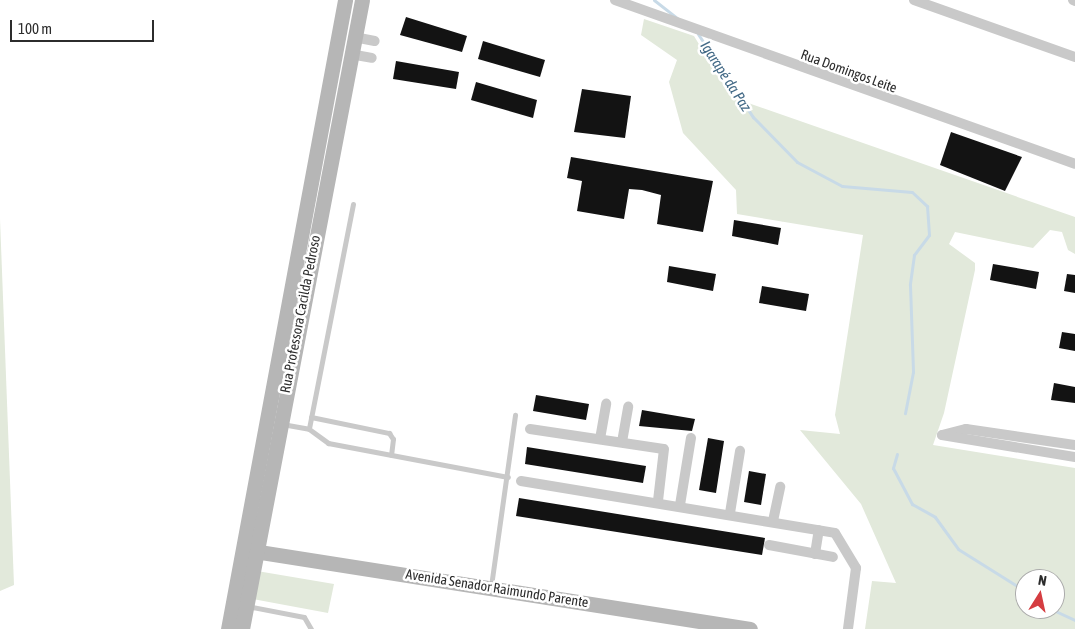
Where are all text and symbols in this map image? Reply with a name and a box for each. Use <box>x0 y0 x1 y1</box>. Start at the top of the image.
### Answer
scale bar <box>12 10 156 42</box>
text: 100 m <box>18 20 52 37</box>
water label: Igarapé da Paz <box>697 37 755 115</box>
street label: Rua Domingos Leite <box>799 46 899 96</box>
street label: Rua Professora Cacilda Pedroso <box>276 234 324 394</box>
street label: Avenida Senador Raimundo Parente <box>404 565 590 611</box>
north arrow <box>1015 569 1065 619</box>
text: N <box>1037 572 1048 589</box>

